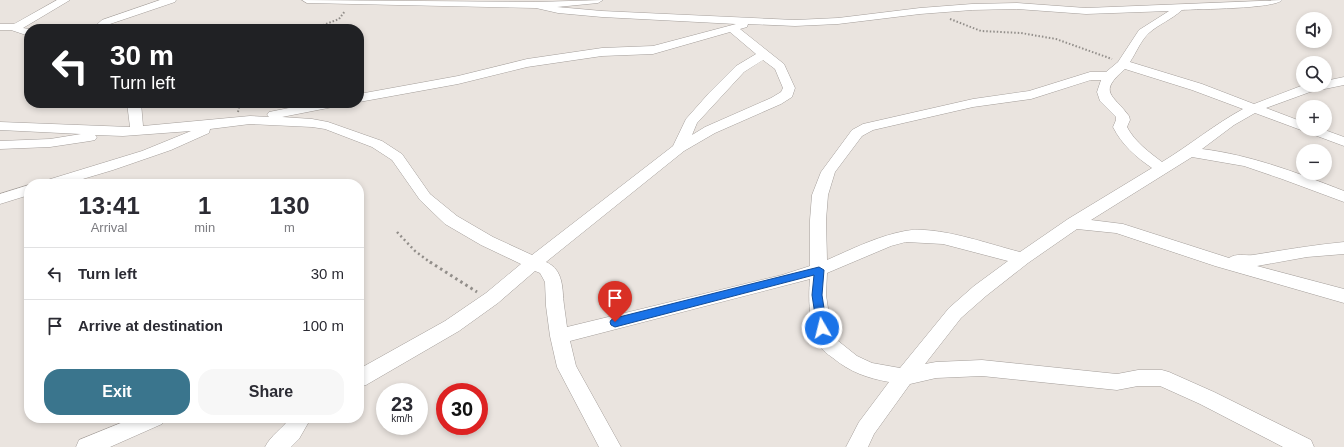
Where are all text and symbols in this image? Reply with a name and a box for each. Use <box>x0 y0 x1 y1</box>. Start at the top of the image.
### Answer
map controls <box>1296 12 1332 180</box>
button: sound <box>1296 12 1332 48</box>
icon: left <box>44 40 96 92</box>
text: 30 m <box>110 40 174 71</box>
button: search <box>1296 56 1332 92</box>
text: Turn left <box>110 73 175 93</box>
button: + <box>1296 100 1332 136</box>
button: − <box>1296 144 1332 180</box>
text: 13:41 <box>78 192 140 219</box>
text: 1 <box>198 192 211 219</box>
text: 130 <box>270 192 310 219</box>
text: Arrival <box>91 220 128 235</box>
text: min <box>194 220 215 235</box>
text: m <box>284 220 295 235</box>
icon: left <box>44 263 66 285</box>
text: Turn left <box>78 265 137 282</box>
text: 30 m <box>311 265 344 282</box>
pin <box>598 281 632 322</box>
icon: arrive <box>604 287 626 309</box>
position arrow <box>801 307 843 349</box>
icon: arrive <box>44 315 66 337</box>
text: Arrive at destination <box>78 317 223 334</box>
text: 100 m <box>302 317 344 334</box>
button: Exit <box>44 369 190 415</box>
button: Share <box>198 369 344 415</box>
speed limit sign: 30 <box>436 383 488 435</box>
text: 23 <box>391 393 413 415</box>
text: km/h <box>391 413 413 424</box>

